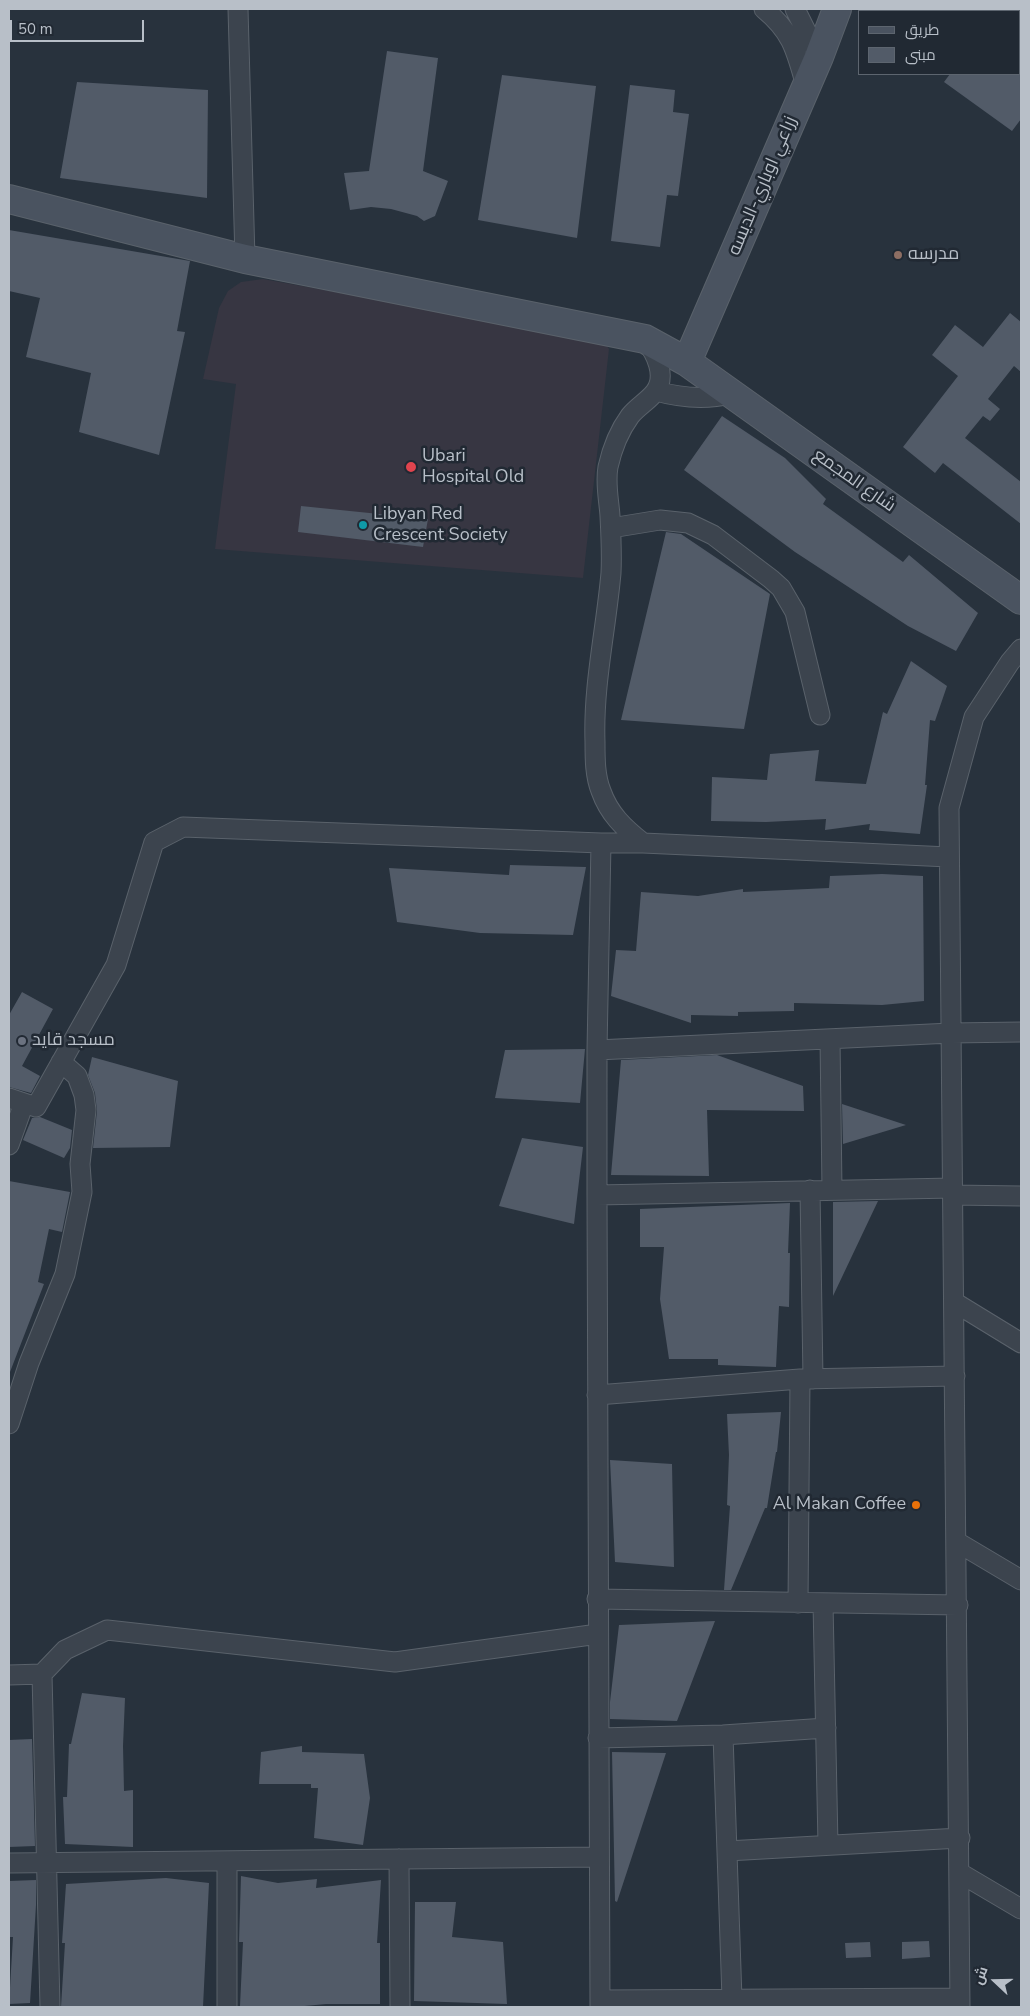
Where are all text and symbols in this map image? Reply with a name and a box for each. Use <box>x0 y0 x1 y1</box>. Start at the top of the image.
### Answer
scale bar <box>12 10 146 42</box>
legend <box>858 10 1020 75</box>
text: 50 m <box>18 19 53 39</box>
text: طريق <box>905 20 939 40</box>
text: مبنى <box>905 45 936 65</box>
street label: زراعي اوباري-الديسه <box>724 113 802 259</box>
place label: مدرسه <box>908 244 959 266</box>
marker: مدرسه <box>892 249 904 261</box>
street label: شارع المجمع <box>809 445 899 517</box>
place label: Ubari Hospital Old <box>422 446 524 488</box>
marker: Ubari Hospital Old <box>404 460 418 474</box>
place label: Libyan Red Crescent Society <box>373 504 507 546</box>
marker: Libyan Red Crescent Society <box>357 519 369 531</box>
place label: مسجد قايد <box>32 1030 115 1052</box>
marker: مسجد قايد <box>16 1035 28 1047</box>
place label: Al Makan Coffee <box>773 1494 906 1516</box>
marker: Al Makan Coffee <box>910 1499 922 1511</box>
north arrow <box>970 1956 1020 2006</box>
text: ش <box>968 1964 993 1987</box>

